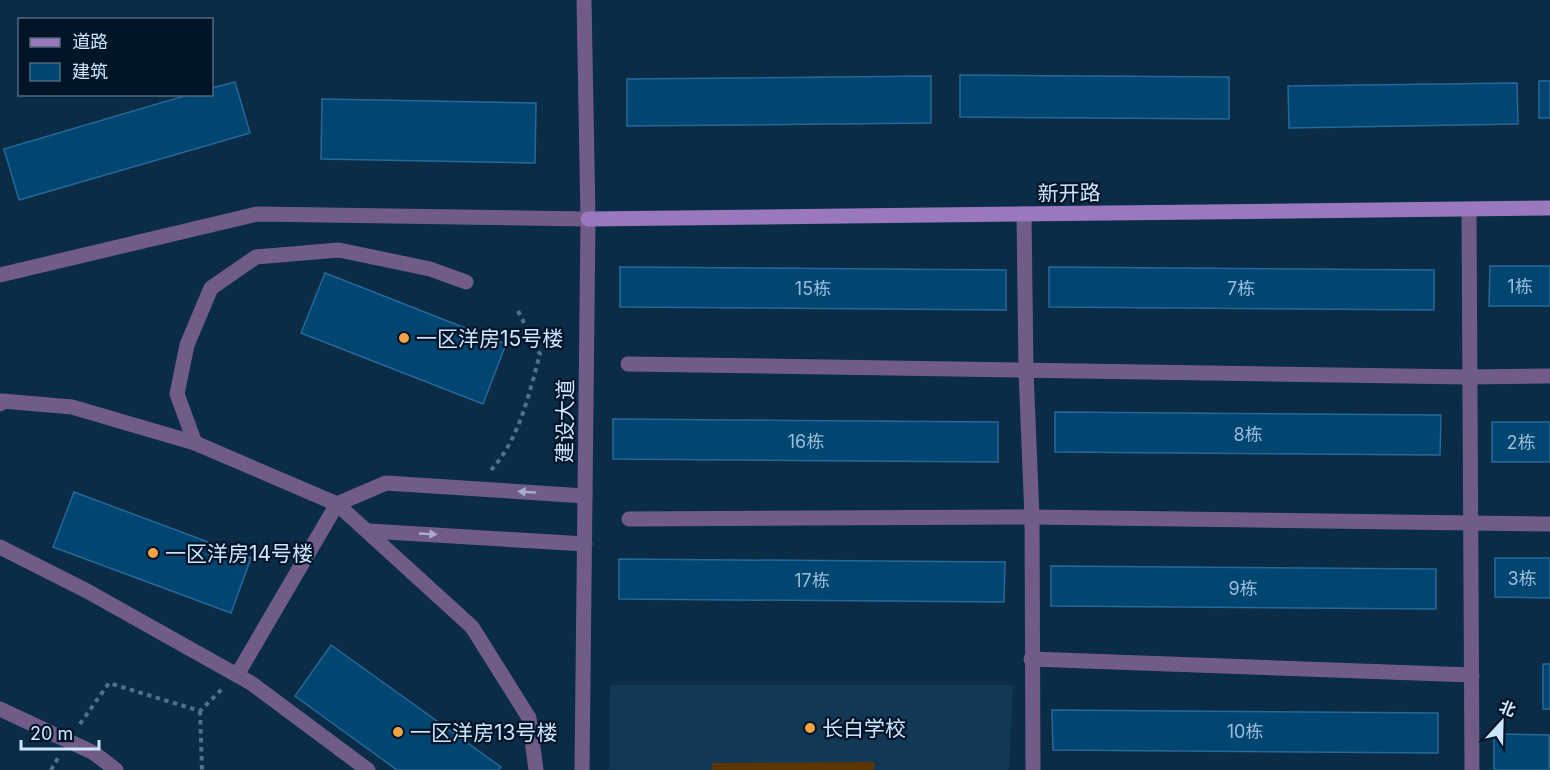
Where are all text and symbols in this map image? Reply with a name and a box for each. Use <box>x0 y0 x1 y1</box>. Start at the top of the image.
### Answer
legend <box>18 18 213 96</box>
text: 道路 <box>72 31 108 52</box>
text: 建筑 <box>72 61 108 82</box>
street label: 新开路 <box>1037 180 1101 206</box>
house number: 1栋 <box>1507 276 1533 297</box>
house number: 15栋 <box>795 278 831 299</box>
house number: 7栋 <box>1227 278 1255 299</box>
place label: 一区洋房15号楼 <box>416 326 563 351</box>
marker: 一区洋房15号楼 <box>397 331 411 345</box>
street label: 建设大道 <box>552 379 578 463</box>
house number: 8栋 <box>1233 424 1263 445</box>
house number: 16栋 <box>788 431 824 452</box>
house number: 2栋 <box>1507 432 1535 453</box>
one-way arrow <box>517 487 536 497</box>
one-way arrow <box>418 530 437 539</box>
place label: 一区洋房14号楼 <box>165 541 313 566</box>
marker: 一区洋房14号楼 <box>146 546 160 560</box>
house number: 3栋 <box>1507 568 1537 589</box>
house number: 17栋 <box>794 570 830 591</box>
house number: 9栋 <box>1228 578 1258 599</box>
north arrow <box>1472 692 1532 752</box>
text: 北 <box>1496 696 1519 720</box>
scale bar <box>21 713 99 751</box>
place label: 长白学校 <box>822 716 906 741</box>
place label: 一区洋房13号楼 <box>410 720 558 745</box>
marker: 长白学校 <box>803 721 817 735</box>
house number: 10栋 <box>1227 721 1263 742</box>
text: 20 m <box>30 723 73 744</box>
marker: 一区洋房13号楼 <box>391 725 405 739</box>

